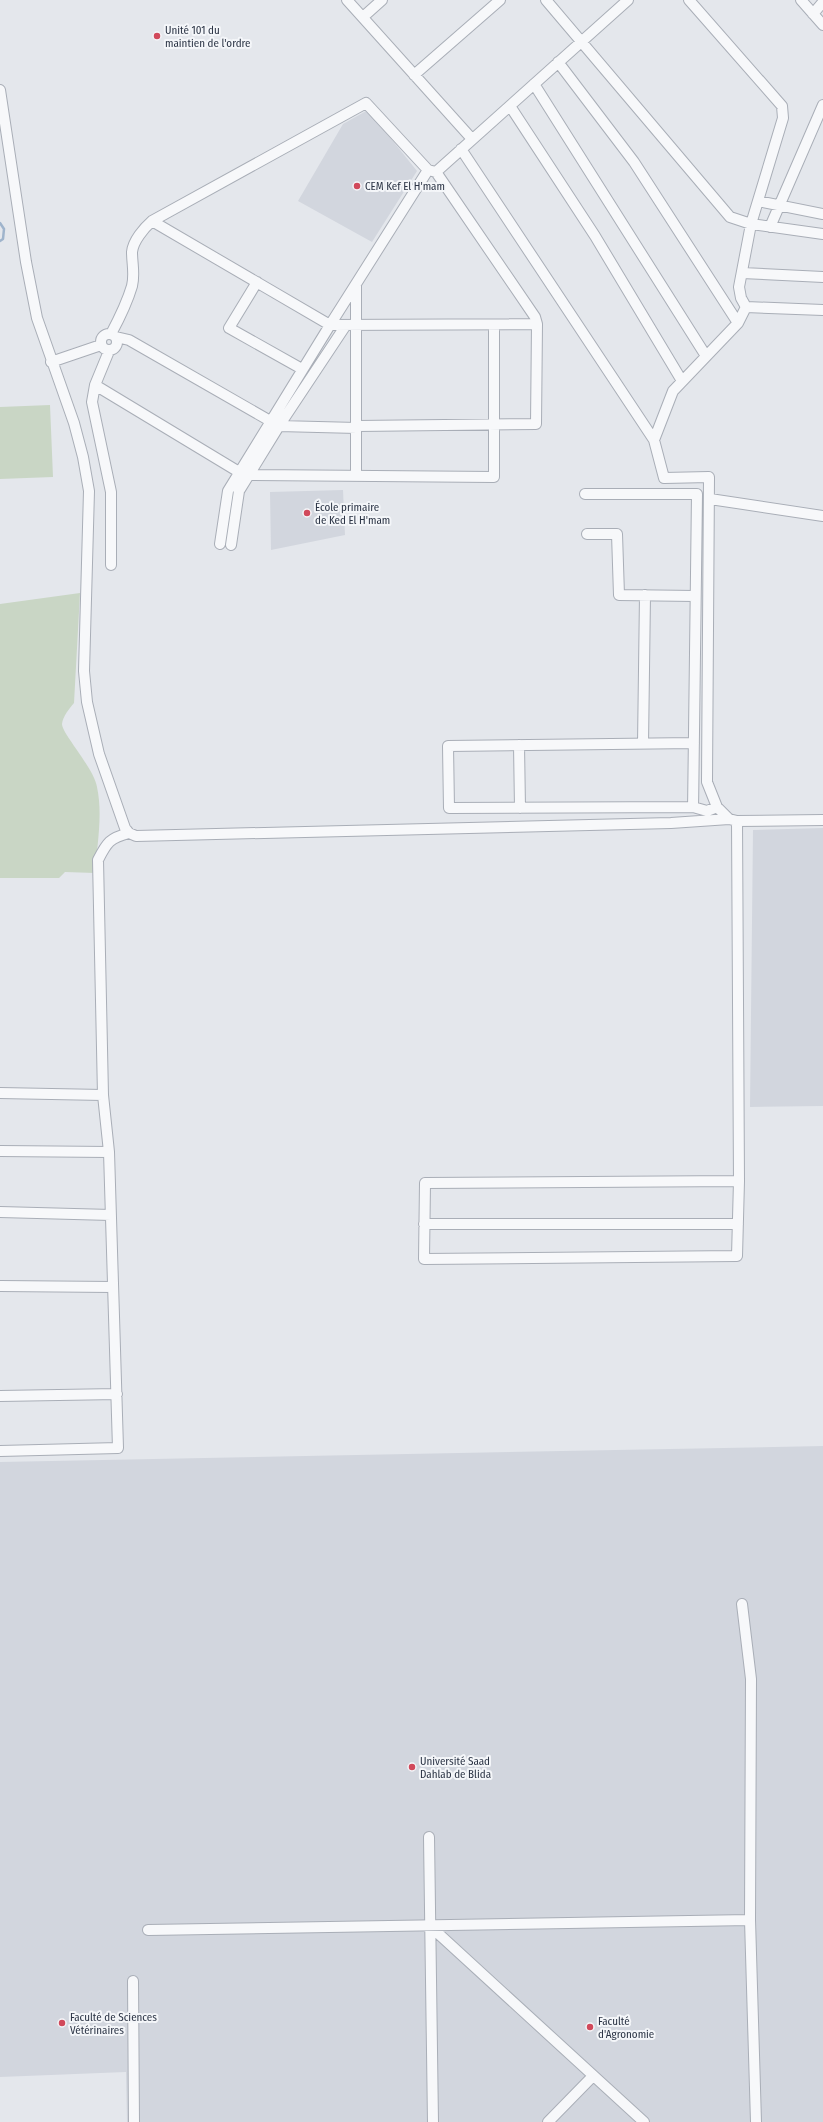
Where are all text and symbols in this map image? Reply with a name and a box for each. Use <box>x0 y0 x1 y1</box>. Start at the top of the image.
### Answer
place label: Unité 101 du maintien de l'ordre <box>165 24 251 50</box>
marker: Unité 101 du maintien de l'ordre <box>152 31 162 41</box>
place label: CEM Kef El H'mam <box>365 180 445 193</box>
marker: CEM Kef El H'mam <box>352 181 362 191</box>
place label: École primaire de Ked El H'mam <box>315 500 390 527</box>
marker: École primaire de Ked El H'mam <box>302 508 312 518</box>
place label: Université Saad Dahlab de Blida <box>420 1755 491 1781</box>
marker: Université Saad Dahlab de Blida <box>407 1762 417 1772</box>
place label: Faculté de Sciences Vétérinaires <box>70 2011 157 2037</box>
place label: Faculté d'Agronomie <box>598 2015 654 2041</box>
marker: Faculté de Sciences Vétérinaires <box>57 2018 67 2028</box>
marker: Faculté d'Agronomie <box>585 2022 595 2032</box>

